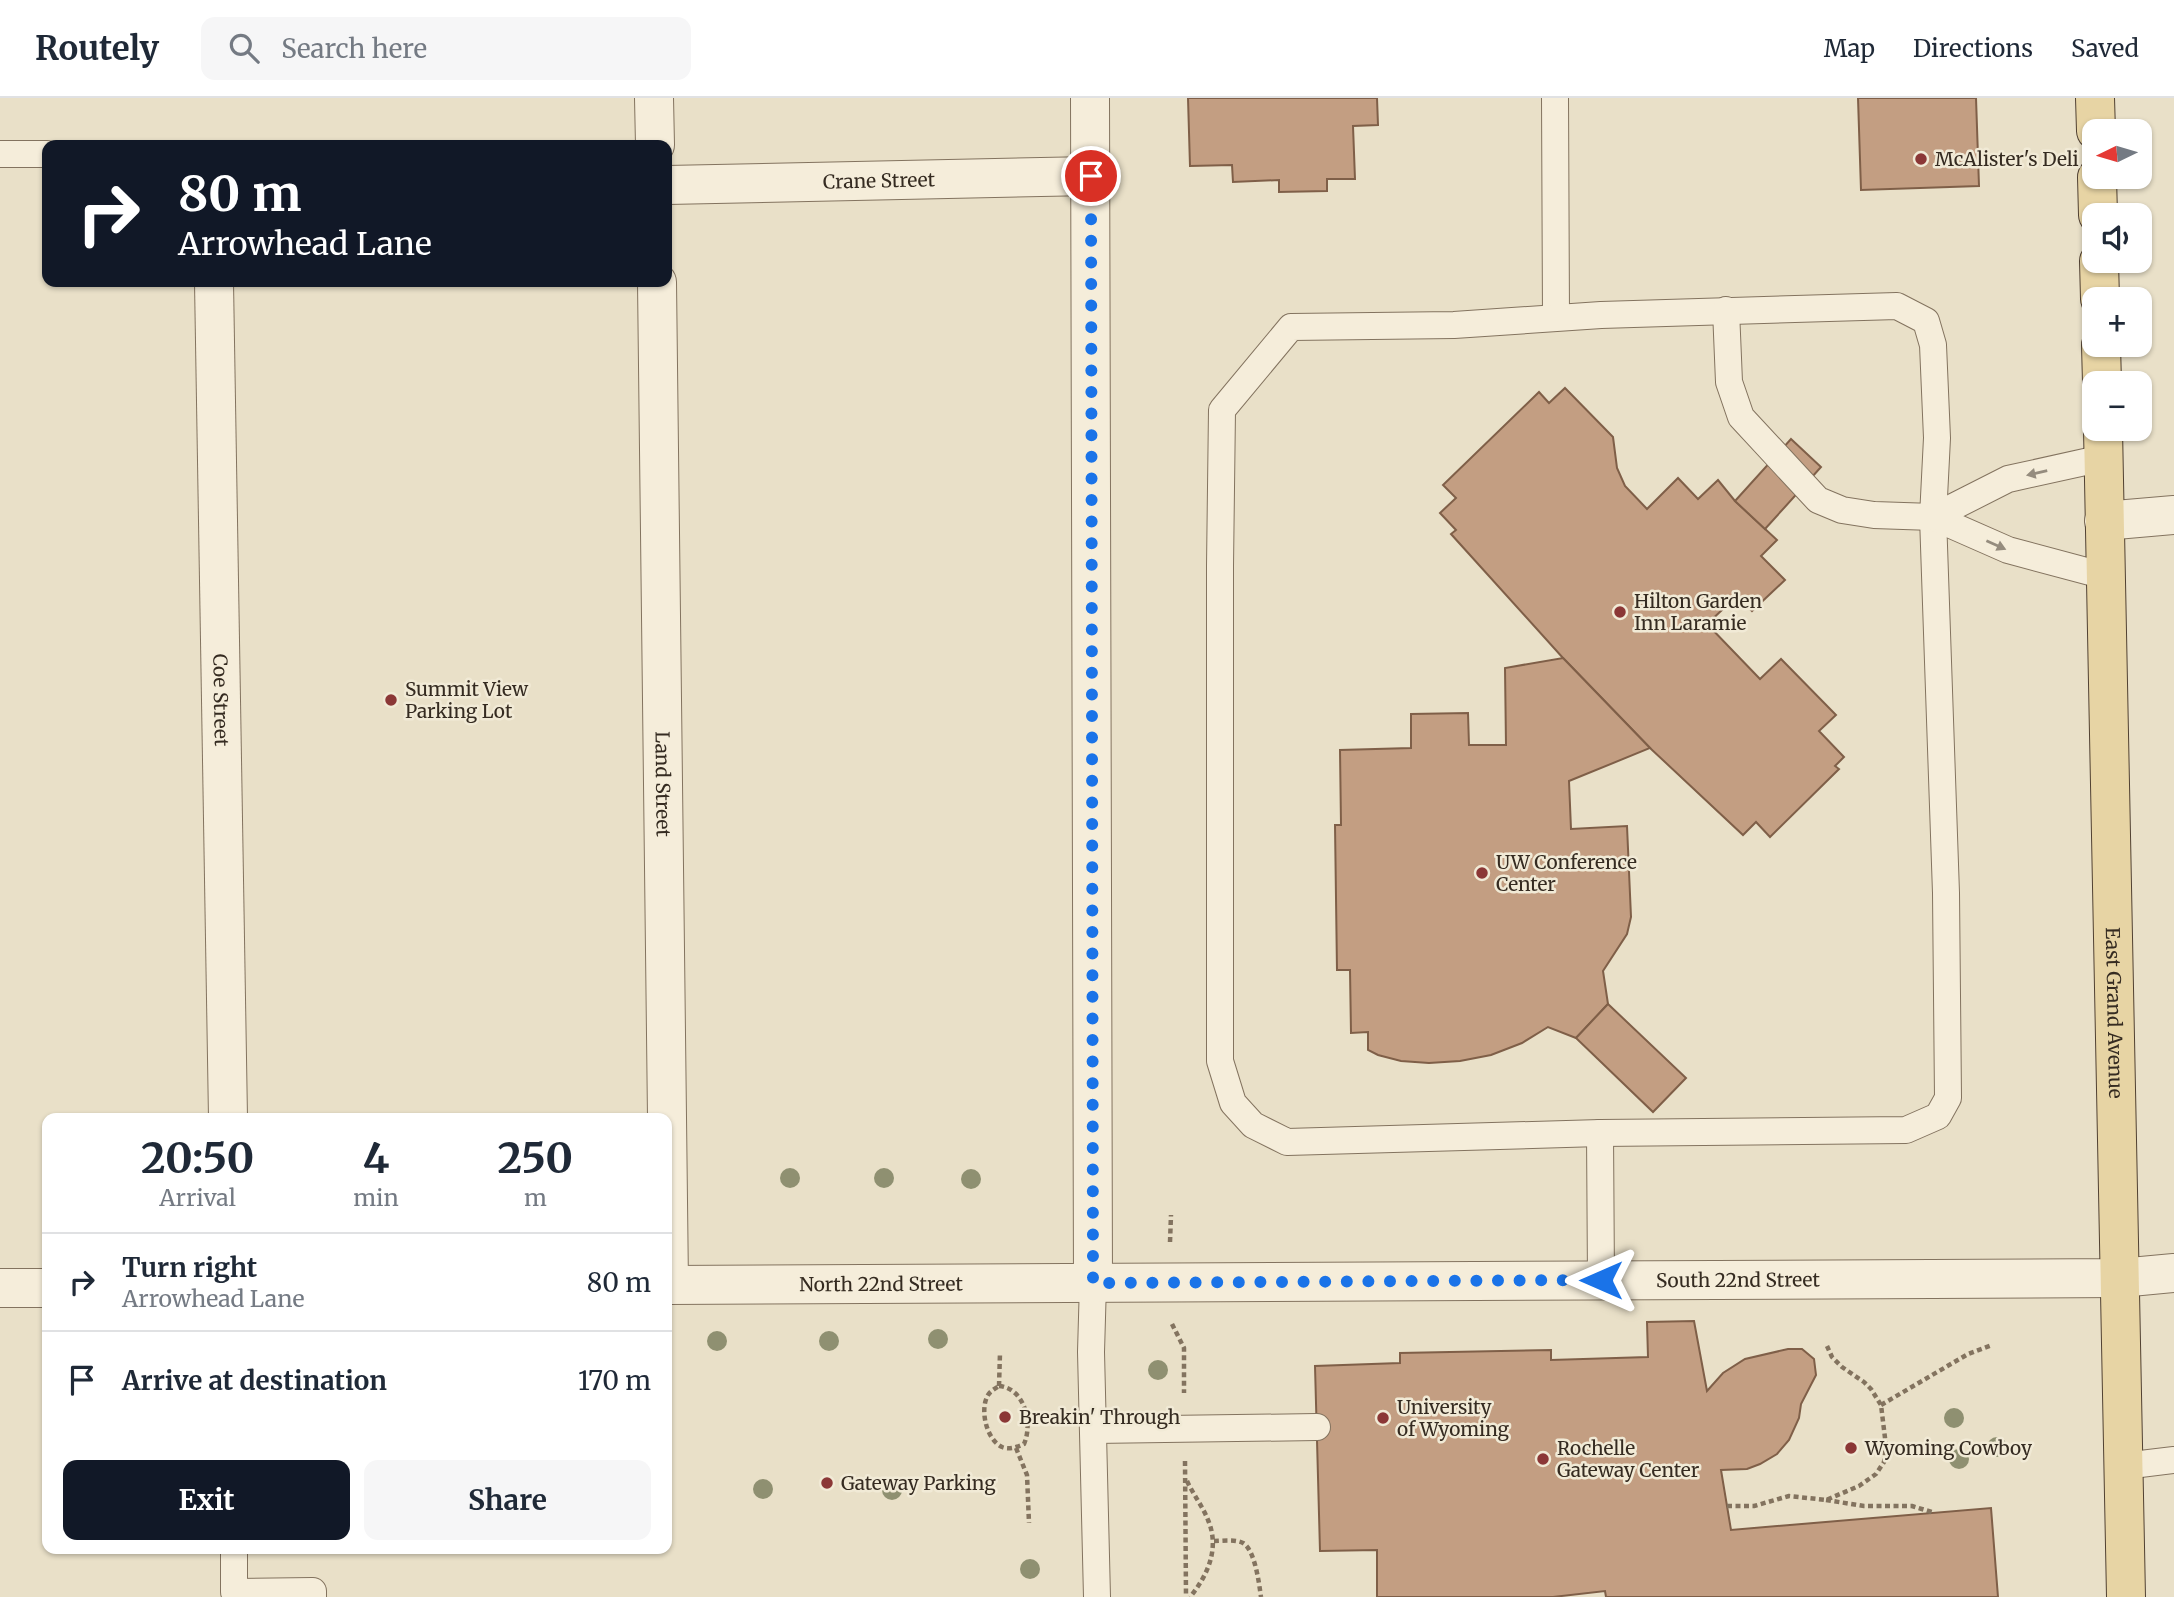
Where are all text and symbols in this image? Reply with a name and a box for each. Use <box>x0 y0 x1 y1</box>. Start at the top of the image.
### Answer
search box <box>201 17 691 80</box>
text: Routely <box>35 28 159 69</box>
icon: search <box>225 29 263 67</box>
text: Search here <box>281 32 427 65</box>
text: Map <box>1824 33 1875 64</box>
text: Directions <box>1913 33 2033 64</box>
text: Saved <box>2071 33 2139 64</box>
north arrow <box>2082 119 2152 189</box>
map controls <box>2082 119 2152 441</box>
pin <box>1061 146 1121 206</box>
place label: McAlister's Deli <box>1935 147 2079 171</box>
marker: McAlister's Deli <box>1913 151 1929 167</box>
icon: arrive <box>1072 157 1110 195</box>
text: 80 m <box>178 163 301 224</box>
street label: Crane Street <box>823 167 936 194</box>
icon: right <box>63 168 154 259</box>
button: sound <box>2082 203 2152 273</box>
text: Arrowhead Lane <box>178 224 432 264</box>
button: + <box>2082 287 2152 357</box>
button: − <box>2082 371 2152 441</box>
one-way arrow <box>2026 467 2048 478</box>
one-way arrow <box>1986 539 2007 550</box>
place label: Hilton Garden Inn Laramie <box>1634 589 1762 635</box>
marker: Hilton Garden Inn Laramie <box>1612 604 1628 620</box>
street label: Coe Street <box>208 653 234 747</box>
place label: Summit View Parking Lot <box>405 677 529 723</box>
marker: Summit View Parking Lot <box>383 692 399 708</box>
street label: Land Street <box>650 731 676 837</box>
place label: UW Conference Center <box>1496 850 1637 896</box>
marker: UW Conference Center <box>1474 865 1490 881</box>
street label: East Grand Avenue <box>2101 927 2128 1099</box>
text: 20:50 <box>141 1132 254 1184</box>
text: 4 <box>363 1132 389 1184</box>
text: 250 <box>498 1132 573 1184</box>
text: Arrival <box>159 1183 236 1212</box>
text: min <box>353 1183 399 1212</box>
text: m <box>524 1183 547 1212</box>
position arrow <box>1564 1243 1638 1317</box>
text: Turn right <box>122 1251 257 1284</box>
icon: right <box>63 1263 101 1301</box>
text: 80 m <box>587 1266 651 1299</box>
street label: South 22nd Street <box>1656 1267 1821 1292</box>
street label: North 22nd Street <box>799 1272 963 1296</box>
text: Arrowhead Lane <box>122 1284 304 1313</box>
icon: arrive <box>63 1361 101 1399</box>
text: Arrive at destination <box>122 1364 387 1397</box>
text: 170 m <box>578 1364 651 1397</box>
place label: University of Wyoming <box>1397 1395 1510 1441</box>
place label: Breakin' Through <box>1019 1405 1181 1429</box>
marker: Breakin' Through <box>997 1409 1013 1425</box>
marker: University of Wyoming <box>1375 1410 1391 1426</box>
place label: Rochelle Gateway Center <box>1557 1436 1700 1482</box>
place label: Wyoming Cowboy <box>1864 1436 2032 1460</box>
marker: Wyoming Cowboy <box>1843 1440 1859 1456</box>
marker: Rochelle Gateway Center <box>1535 1451 1551 1467</box>
button: Exit <box>63 1460 350 1540</box>
button: Share <box>364 1460 651 1540</box>
place label: Gateway Parking <box>841 1471 996 1495</box>
marker: Gateway Parking <box>819 1475 835 1491</box>

